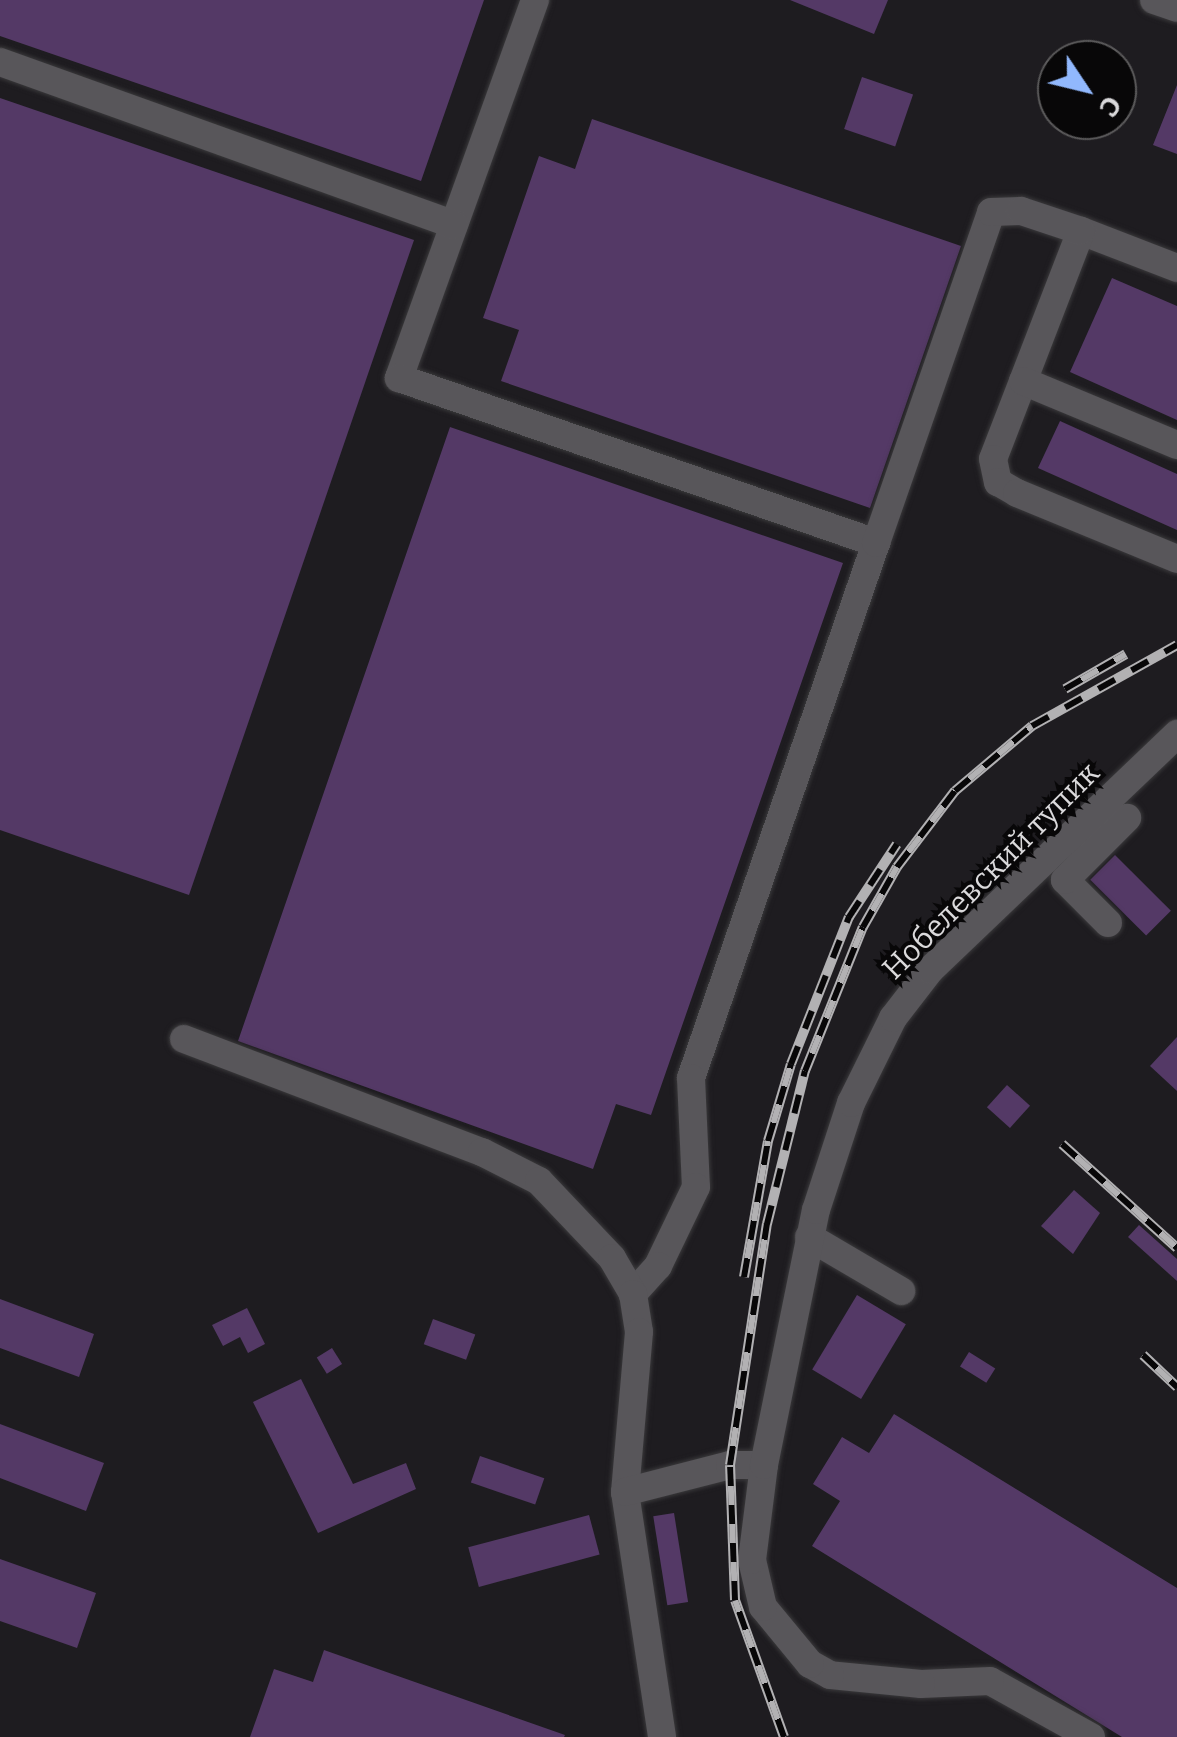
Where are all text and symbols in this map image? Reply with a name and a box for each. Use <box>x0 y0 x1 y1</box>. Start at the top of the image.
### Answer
north arrow <box>1037 40 1137 140</box>
text: С <box>1092 90 1129 123</box>
street label: Нобелевский тупик <box>875 755 1107 987</box>

